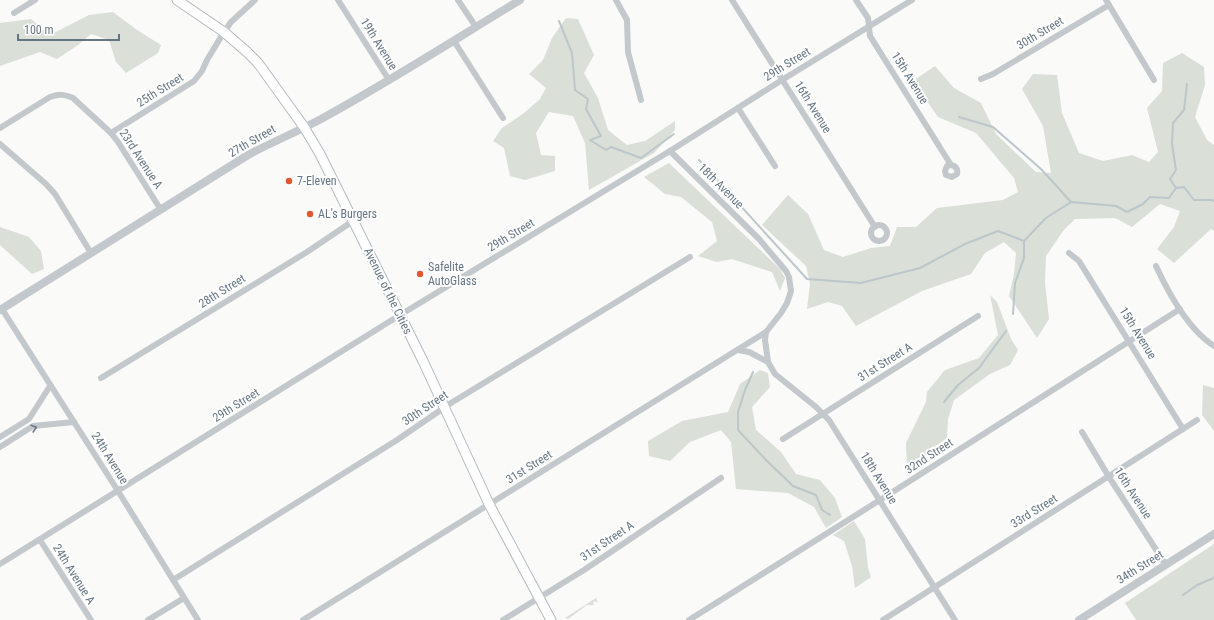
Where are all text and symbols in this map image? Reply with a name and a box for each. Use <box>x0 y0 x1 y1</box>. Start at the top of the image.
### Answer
street label: 30th Street <box>1014 13 1066 52</box>
street label: 19th Avenue <box>358 15 401 73</box>
scale bar <box>18 16 119 42</box>
text: 100 m <box>24 23 54 37</box>
street label: 29th Street <box>761 44 813 84</box>
street label: 15th Avenue <box>889 49 932 107</box>
street label: 25th Street <box>134 70 186 110</box>
street label: 16th Avenue <box>792 78 835 136</box>
street label: 27th Street <box>226 122 278 160</box>
street label: 23rd Avenue A <box>117 127 166 192</box>
street label: 18th Avenue <box>695 160 747 212</box>
place label: 7-Eleven <box>297 174 337 188</box>
marker: 7-Eleven <box>284 176 294 186</box>
place label: AL's Burgers <box>318 207 377 221</box>
marker: AL's Burgers <box>305 209 315 219</box>
street label: 29th Street <box>485 215 537 254</box>
street label: Avenue of the Cities <box>361 245 415 337</box>
place label: Safelite AutoGlass <box>428 260 477 288</box>
marker: Safelite AutoGlass <box>415 269 425 279</box>
street label: 28th Street <box>196 271 248 311</box>
street label: 15th Avenue <box>1117 304 1160 362</box>
street label: 31st Street A <box>855 340 915 384</box>
street label: 29th Street <box>210 385 262 425</box>
street label: 30th Street <box>399 387 451 428</box>
one-way arrow <box>30 424 37 433</box>
street label: 24th Avenue <box>89 429 132 487</box>
street label: 32nd Street <box>902 435 956 477</box>
street label: 31st Street <box>503 447 555 487</box>
street label: 18th Avenue <box>858 449 901 507</box>
street label: 16th Avenue <box>1111 465 1155 522</box>
street label: 33rd Street <box>1008 491 1060 531</box>
street label: 31st Street A <box>578 518 636 564</box>
street label: 24th Avenue A <box>50 541 98 607</box>
street label: 34th Street <box>1114 547 1166 587</box>

